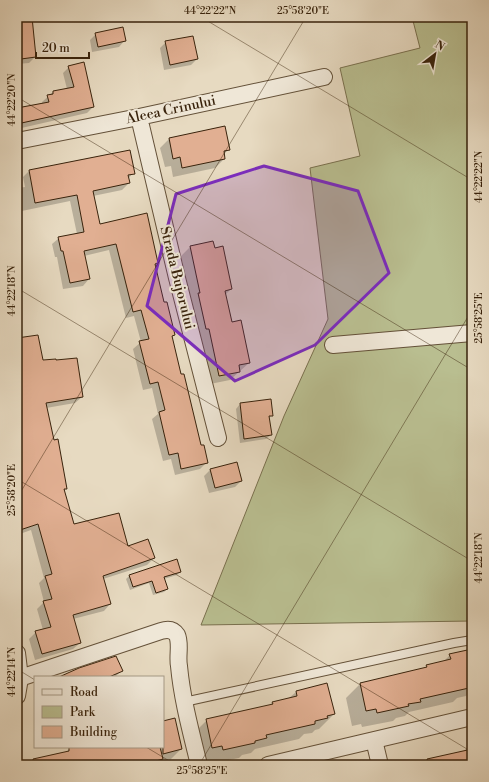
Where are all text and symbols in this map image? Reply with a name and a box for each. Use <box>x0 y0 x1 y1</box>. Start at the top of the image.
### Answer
text: 44°22'22"N <box>184 5 237 17</box>
text: 25°58'20"E <box>277 5 329 17</box>
scale bar <box>36 34 89 60</box>
north arrow <box>415 34 455 74</box>
text: N <box>432 38 447 55</box>
text: 20 m <box>42 41 70 56</box>
text: 44°22'20"N <box>6 73 18 127</box>
street label: Aleea Crinului <box>123 92 218 129</box>
text: 44°22'22"N <box>473 150 485 203</box>
street label: Strada Bujorului <box>156 225 199 332</box>
text: 44°22'18"N <box>6 265 18 317</box>
text: 25°58'25"E <box>473 293 485 343</box>
text: 25°58'20"E <box>6 464 18 516</box>
text: 44°22'18"N <box>473 532 485 584</box>
text: 44°22'14"N <box>6 646 18 697</box>
legend <box>34 676 164 748</box>
text: Road <box>70 685 98 700</box>
text: Park <box>70 705 96 720</box>
text: Building <box>69 725 118 740</box>
text: 25°58'25"E <box>177 765 227 777</box>

